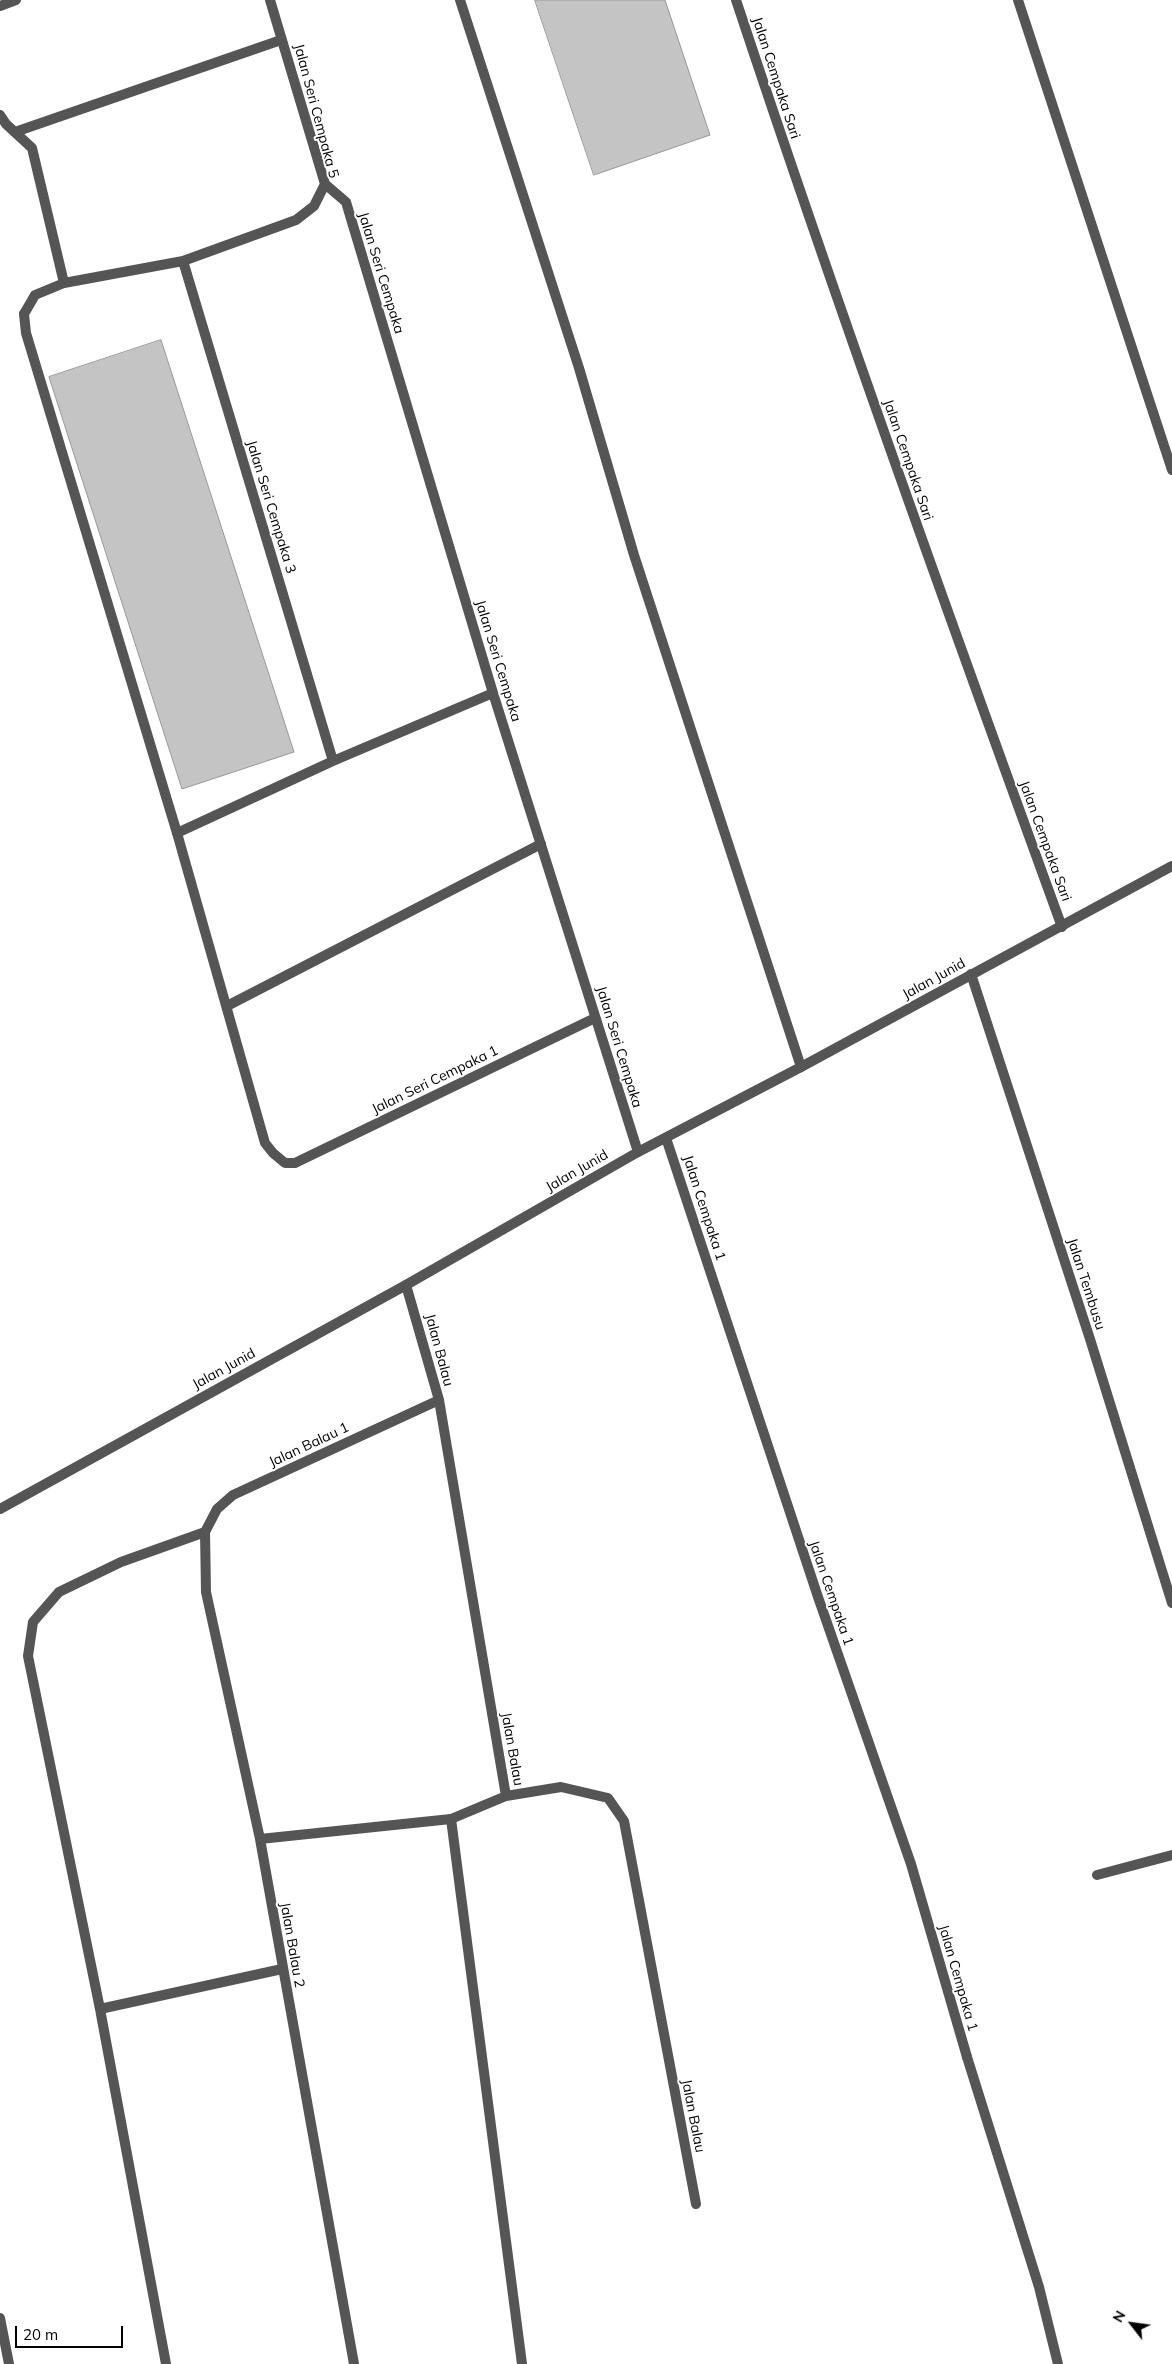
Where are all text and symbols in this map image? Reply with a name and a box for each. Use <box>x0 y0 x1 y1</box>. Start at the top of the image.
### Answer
street label: Jalan Cempaka Sari <box>748 15 804 141</box>
street label: Jalan Seri Cempaka 5 <box>290 42 342 180</box>
street label: Jalan Seri Cempaka <box>354 210 408 336</box>
street label: Jalan Cempaka Sari <box>879 397 937 523</box>
street label: Jalan Seri Cempaka 3 <box>243 438 299 576</box>
street label: Jalan Seri Cempaka <box>471 598 525 724</box>
street label: Jalan Cempaka Sari <box>1015 778 1075 904</box>
street label: Jalan Junid <box>900 955 968 1003</box>
street label: Jalan Seri Cempaka <box>592 984 646 1110</box>
street label: Jalan Seri Cempaka 1 <box>369 1042 501 1118</box>
street label: Jalan Junid <box>543 1146 611 1196</box>
street label: Jalan Cempaka 1 <box>679 1153 729 1263</box>
street label: Jalan Tembusu <box>1063 1236 1109 1332</box>
street label: Jalan Balau <box>421 1312 457 1388</box>
street label: Jalan Junid <box>190 1345 258 1393</box>
street label: Jalan Balau 1 <box>266 1419 352 1471</box>
street label: Jalan Cempaka 1 <box>805 1538 857 1648</box>
street label: Jalan Balau <box>497 1711 527 1787</box>
street label: Jalan Balau 2 <box>276 1901 308 1989</box>
street label: Jalan Cempaka 1 <box>935 1923 981 2033</box>
street label: Jalan Balau <box>678 2078 708 2154</box>
north arrow <box>1107 2299 1157 2349</box>
text: N <box>1109 2307 1129 2326</box>
scale bar <box>18 2316 125 2348</box>
text: 20 m <box>23 2325 58 2344</box>

